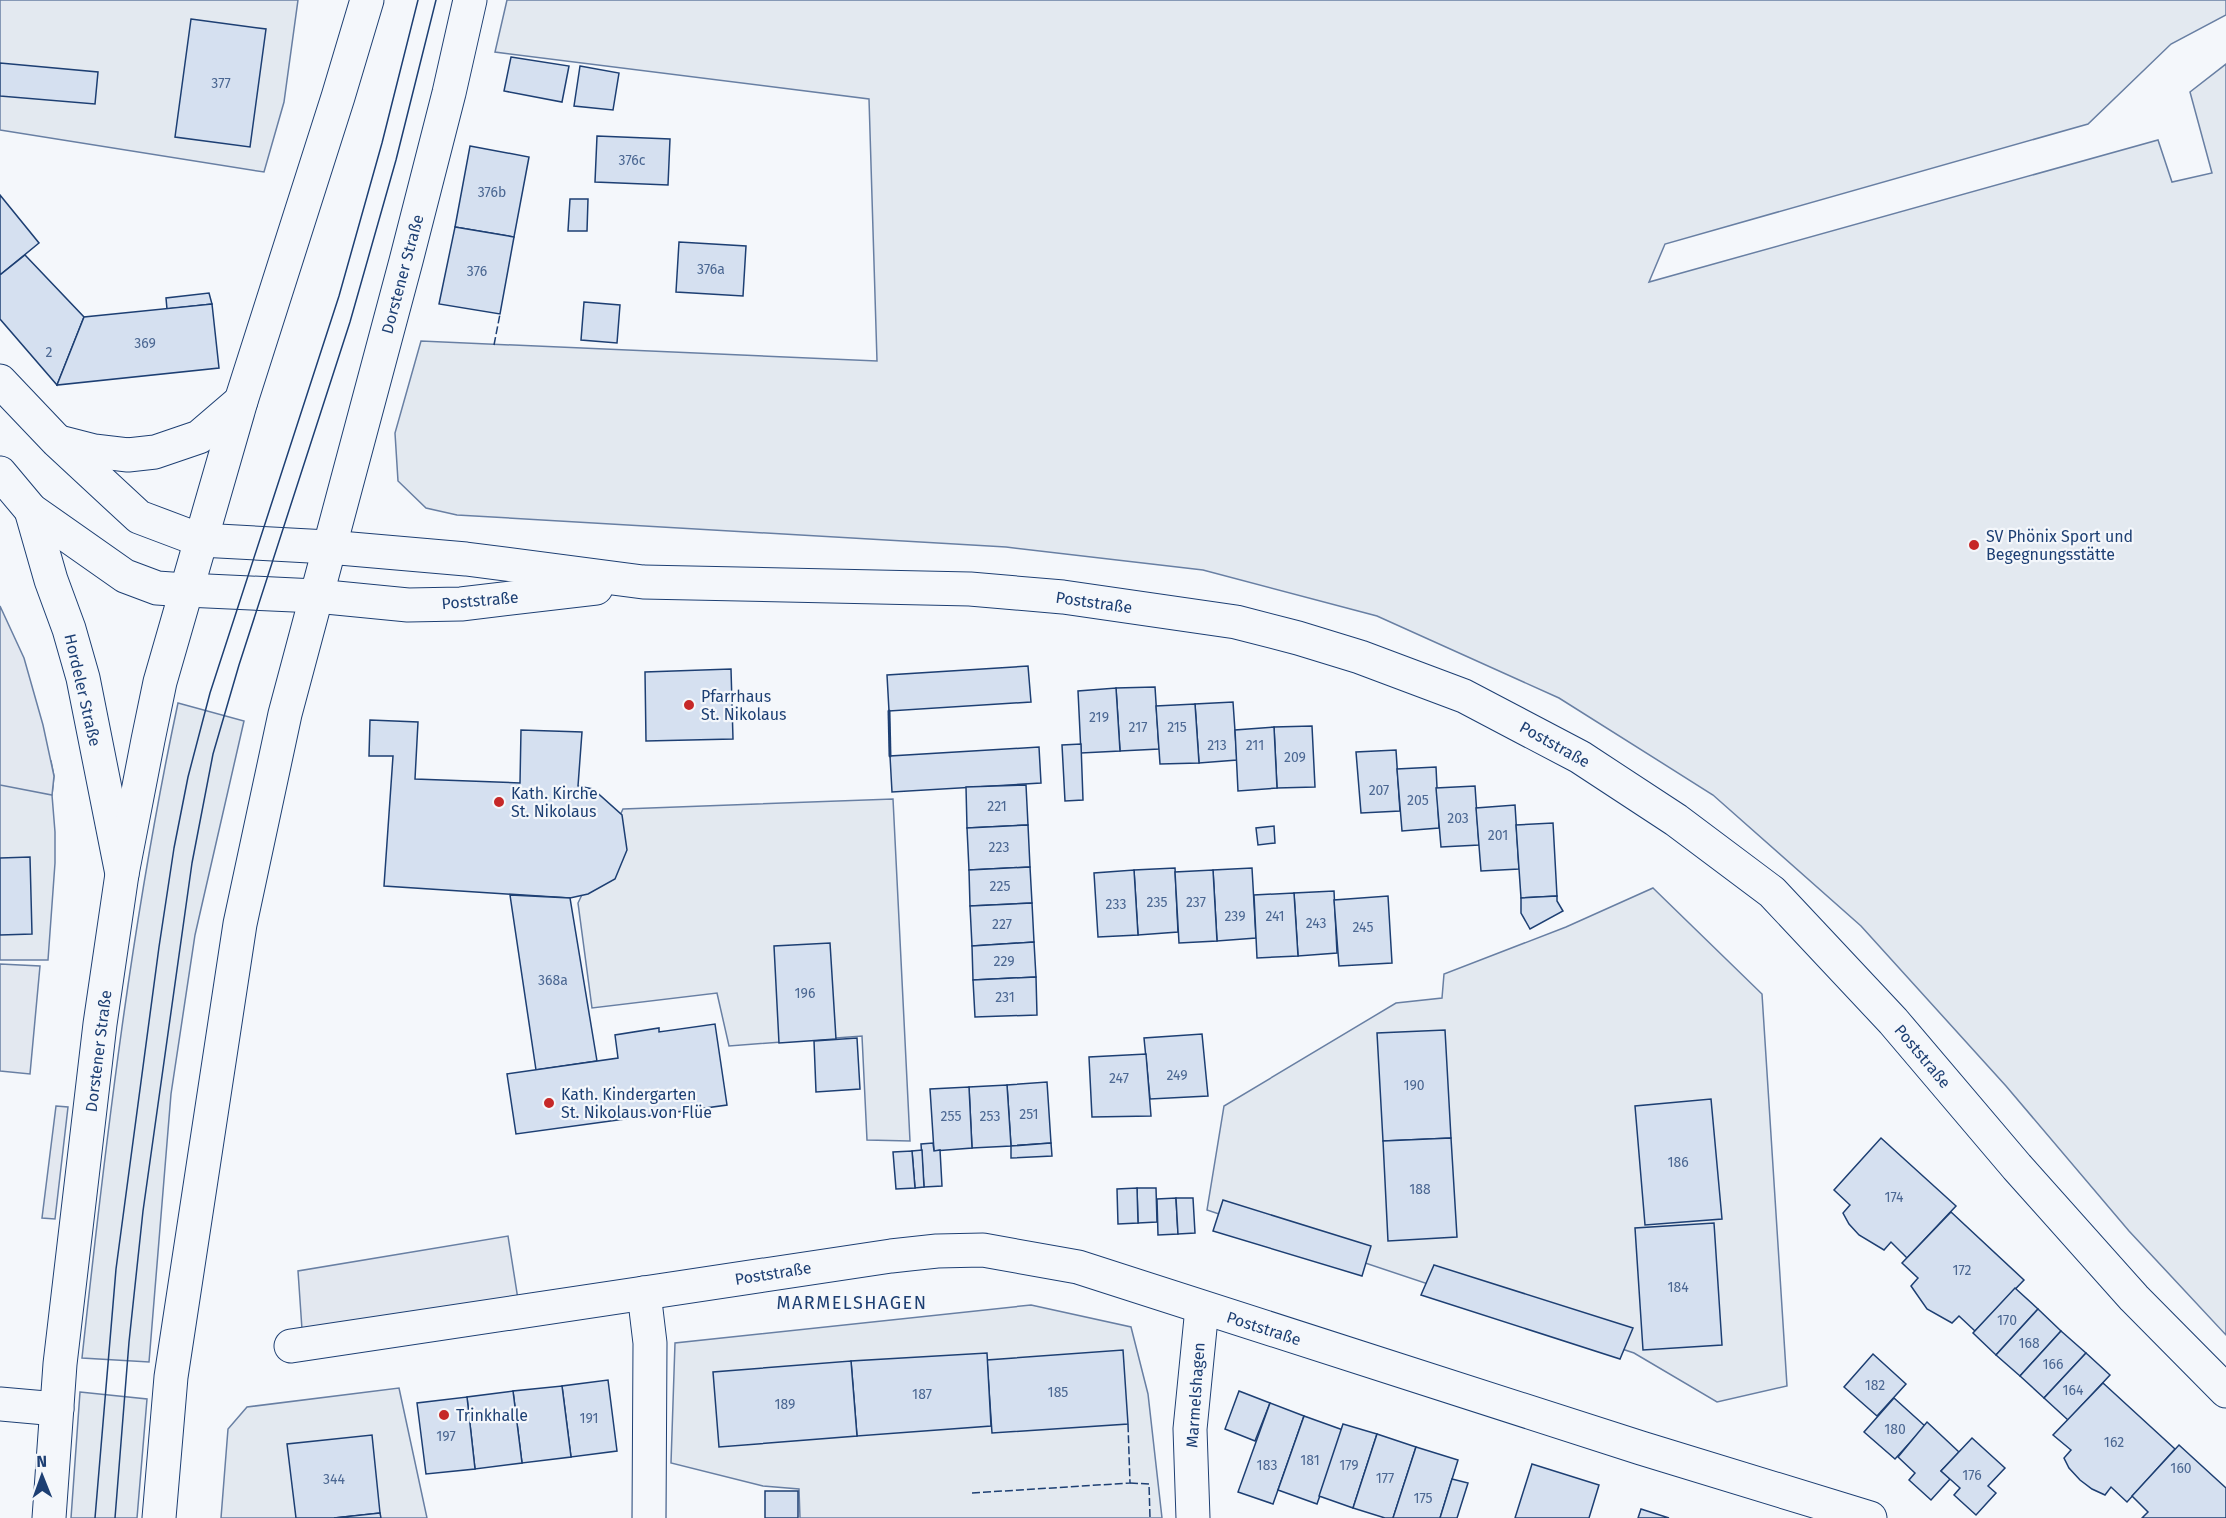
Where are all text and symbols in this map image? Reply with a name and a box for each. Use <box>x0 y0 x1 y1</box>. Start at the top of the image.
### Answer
house number: 377 <box>211 75 231 92</box>
house number: 376c <box>619 152 646 169</box>
house number: 376b <box>478 184 506 201</box>
street label: Dorstener Straße <box>377 212 428 336</box>
house number: 376a <box>697 261 725 278</box>
house number: 376 <box>467 263 487 280</box>
house number: 369 <box>134 335 156 352</box>
house number: 2 <box>46 344 53 361</box>
place label: SV Phönix Sport und Begegnungsstätte <box>1986 527 2133 564</box>
marker: SV Phönix Sport und Begegnungsstätte <box>1967 538 1981 552</box>
street label: Poststraße <box>441 588 519 613</box>
street label: Poststraße <box>1054 588 1133 617</box>
street label: Hordeler Straße <box>60 632 105 748</box>
place label: Pfarrhaus St. Nikolaus <box>701 687 787 724</box>
marker: Pfarrhaus St. Nikolaus <box>682 698 696 712</box>
house number: 219 <box>1089 709 1109 726</box>
street label: Poststraße <box>1516 717 1593 771</box>
house number: 217 <box>1129 719 1147 736</box>
house number: 215 <box>1167 719 1187 736</box>
house number: 213 <box>1207 737 1227 754</box>
house number: 211 <box>1246 737 1264 754</box>
house number: 209 <box>1284 749 1306 766</box>
house number: 207 <box>1369 782 1389 799</box>
place label: Kath. Kirche St. Nikolaus <box>511 784 598 821</box>
house number: 205 <box>1407 792 1429 809</box>
marker: Kath. Kirche St. Nikolaus <box>492 795 506 809</box>
house number: 221 <box>987 798 1007 815</box>
house number: 203 <box>1447 810 1469 827</box>
house number: 201 <box>1488 827 1508 844</box>
house number: 223 <box>989 839 1009 856</box>
house number: 225 <box>990 878 1010 895</box>
house number: 235 <box>1147 894 1167 911</box>
house number: 237 <box>1186 894 1206 911</box>
house number: 233 <box>1106 896 1126 913</box>
house number: 239 <box>1224 908 1246 925</box>
house number: 241 <box>1265 908 1285 925</box>
house number: 243 <box>1306 915 1326 932</box>
house number: 227 <box>992 916 1012 933</box>
house number: 245 <box>1353 919 1373 936</box>
house number: 229 <box>993 953 1015 970</box>
house number: 368a <box>538 972 568 989</box>
house number: 196 <box>795 985 815 1002</box>
street label: Dorstener Straße <box>82 989 115 1113</box>
house number: 231 <box>995 989 1015 1006</box>
street label: Poststraße <box>1891 1021 1955 1092</box>
house number: 249 <box>1166 1067 1188 1084</box>
house number: 247 <box>1109 1070 1129 1087</box>
house number: 190 <box>1403 1077 1425 1094</box>
place label: Kath. Kindergarten St. Nikolaus von Flüe <box>561 1085 712 1122</box>
marker: Kath. Kindergarten St. Nikolaus von Flüe <box>542 1096 556 1110</box>
house number: 251 <box>1019 1106 1039 1123</box>
house number: 255 <box>941 1108 961 1125</box>
house number: 253 <box>980 1108 1000 1125</box>
house number: 186 <box>1667 1154 1689 1171</box>
house number: 188 <box>1409 1181 1431 1198</box>
house number: 174 <box>1884 1189 1904 1206</box>
street label: Poststraße <box>733 1258 813 1289</box>
house number: 172 <box>1953 1262 1972 1279</box>
house number: 184 <box>1667 1279 1689 1296</box>
district label: MARMELSHAGEN <box>776 1292 928 1314</box>
street label: Poststraße <box>1224 1308 1303 1349</box>
house number: 170 <box>1997 1312 2017 1329</box>
house number: 168 <box>2018 1335 2040 1352</box>
street label: Marmelshagen <box>1182 1341 1209 1449</box>
house number: 166 <box>2043 1356 2064 1373</box>
house number: 182 <box>1865 1377 1885 1394</box>
house number: 164 <box>2063 1382 2084 1399</box>
house number: 185 <box>1048 1384 1068 1401</box>
house number: 187 <box>912 1386 932 1403</box>
house number: 189 <box>775 1396 795 1413</box>
place label: Trinkhalle <box>456 1406 528 1425</box>
marker: Trinkhalle <box>437 1408 451 1422</box>
house number: 191 <box>579 1410 599 1427</box>
house number: 180 <box>1884 1421 1906 1438</box>
house number: 197 <box>436 1428 456 1445</box>
house number: 162 <box>2104 1434 2124 1451</box>
north arrow <box>12 1446 72 1506</box>
text: N <box>36 1452 47 1471</box>
house number: 181 <box>1300 1452 1320 1469</box>
house number: 183 <box>1257 1457 1277 1474</box>
house number: 179 <box>1339 1457 1359 1474</box>
house number: 160 <box>2170 1460 2192 1477</box>
house number: 176 <box>1962 1467 1982 1484</box>
house number: 177 <box>1376 1470 1394 1487</box>
house number: 344 <box>323 1471 345 1488</box>
house number: 175 <box>1413 1490 1433 1507</box>

